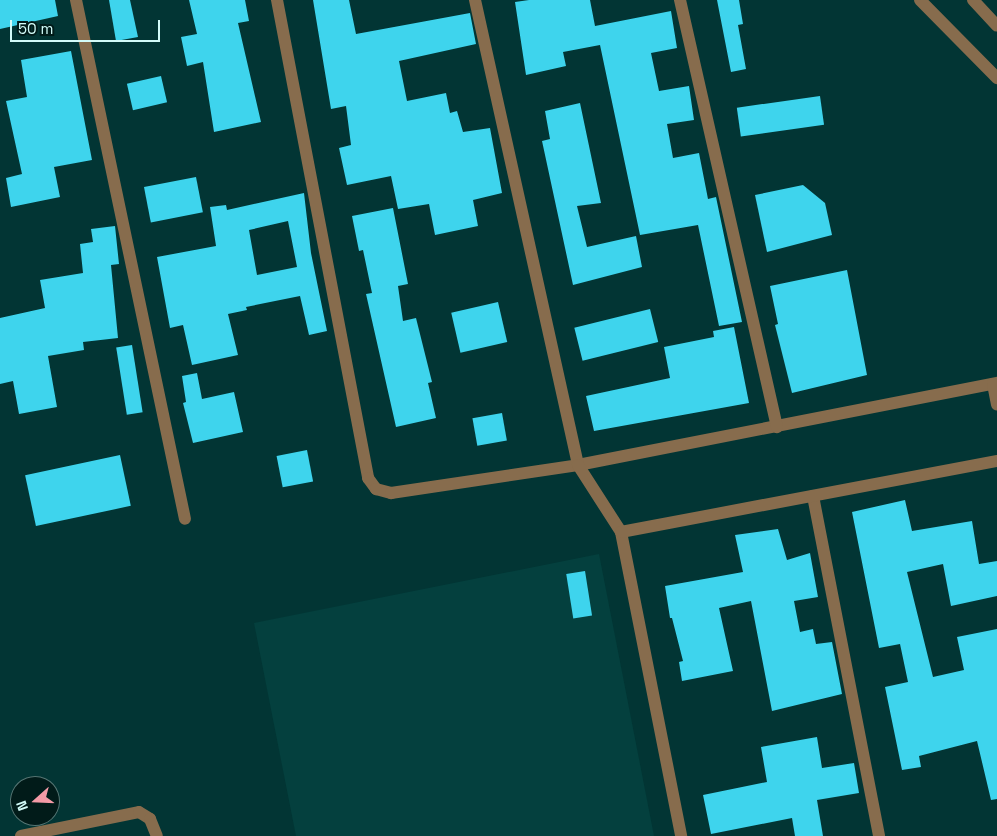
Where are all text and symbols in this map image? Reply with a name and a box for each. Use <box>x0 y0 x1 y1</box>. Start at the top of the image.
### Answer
scale bar <box>12 10 162 42</box>
text: 50 m <box>18 19 53 38</box>
north arrow <box>10 776 60 826</box>
text: N <box>12 798 32 813</box>

